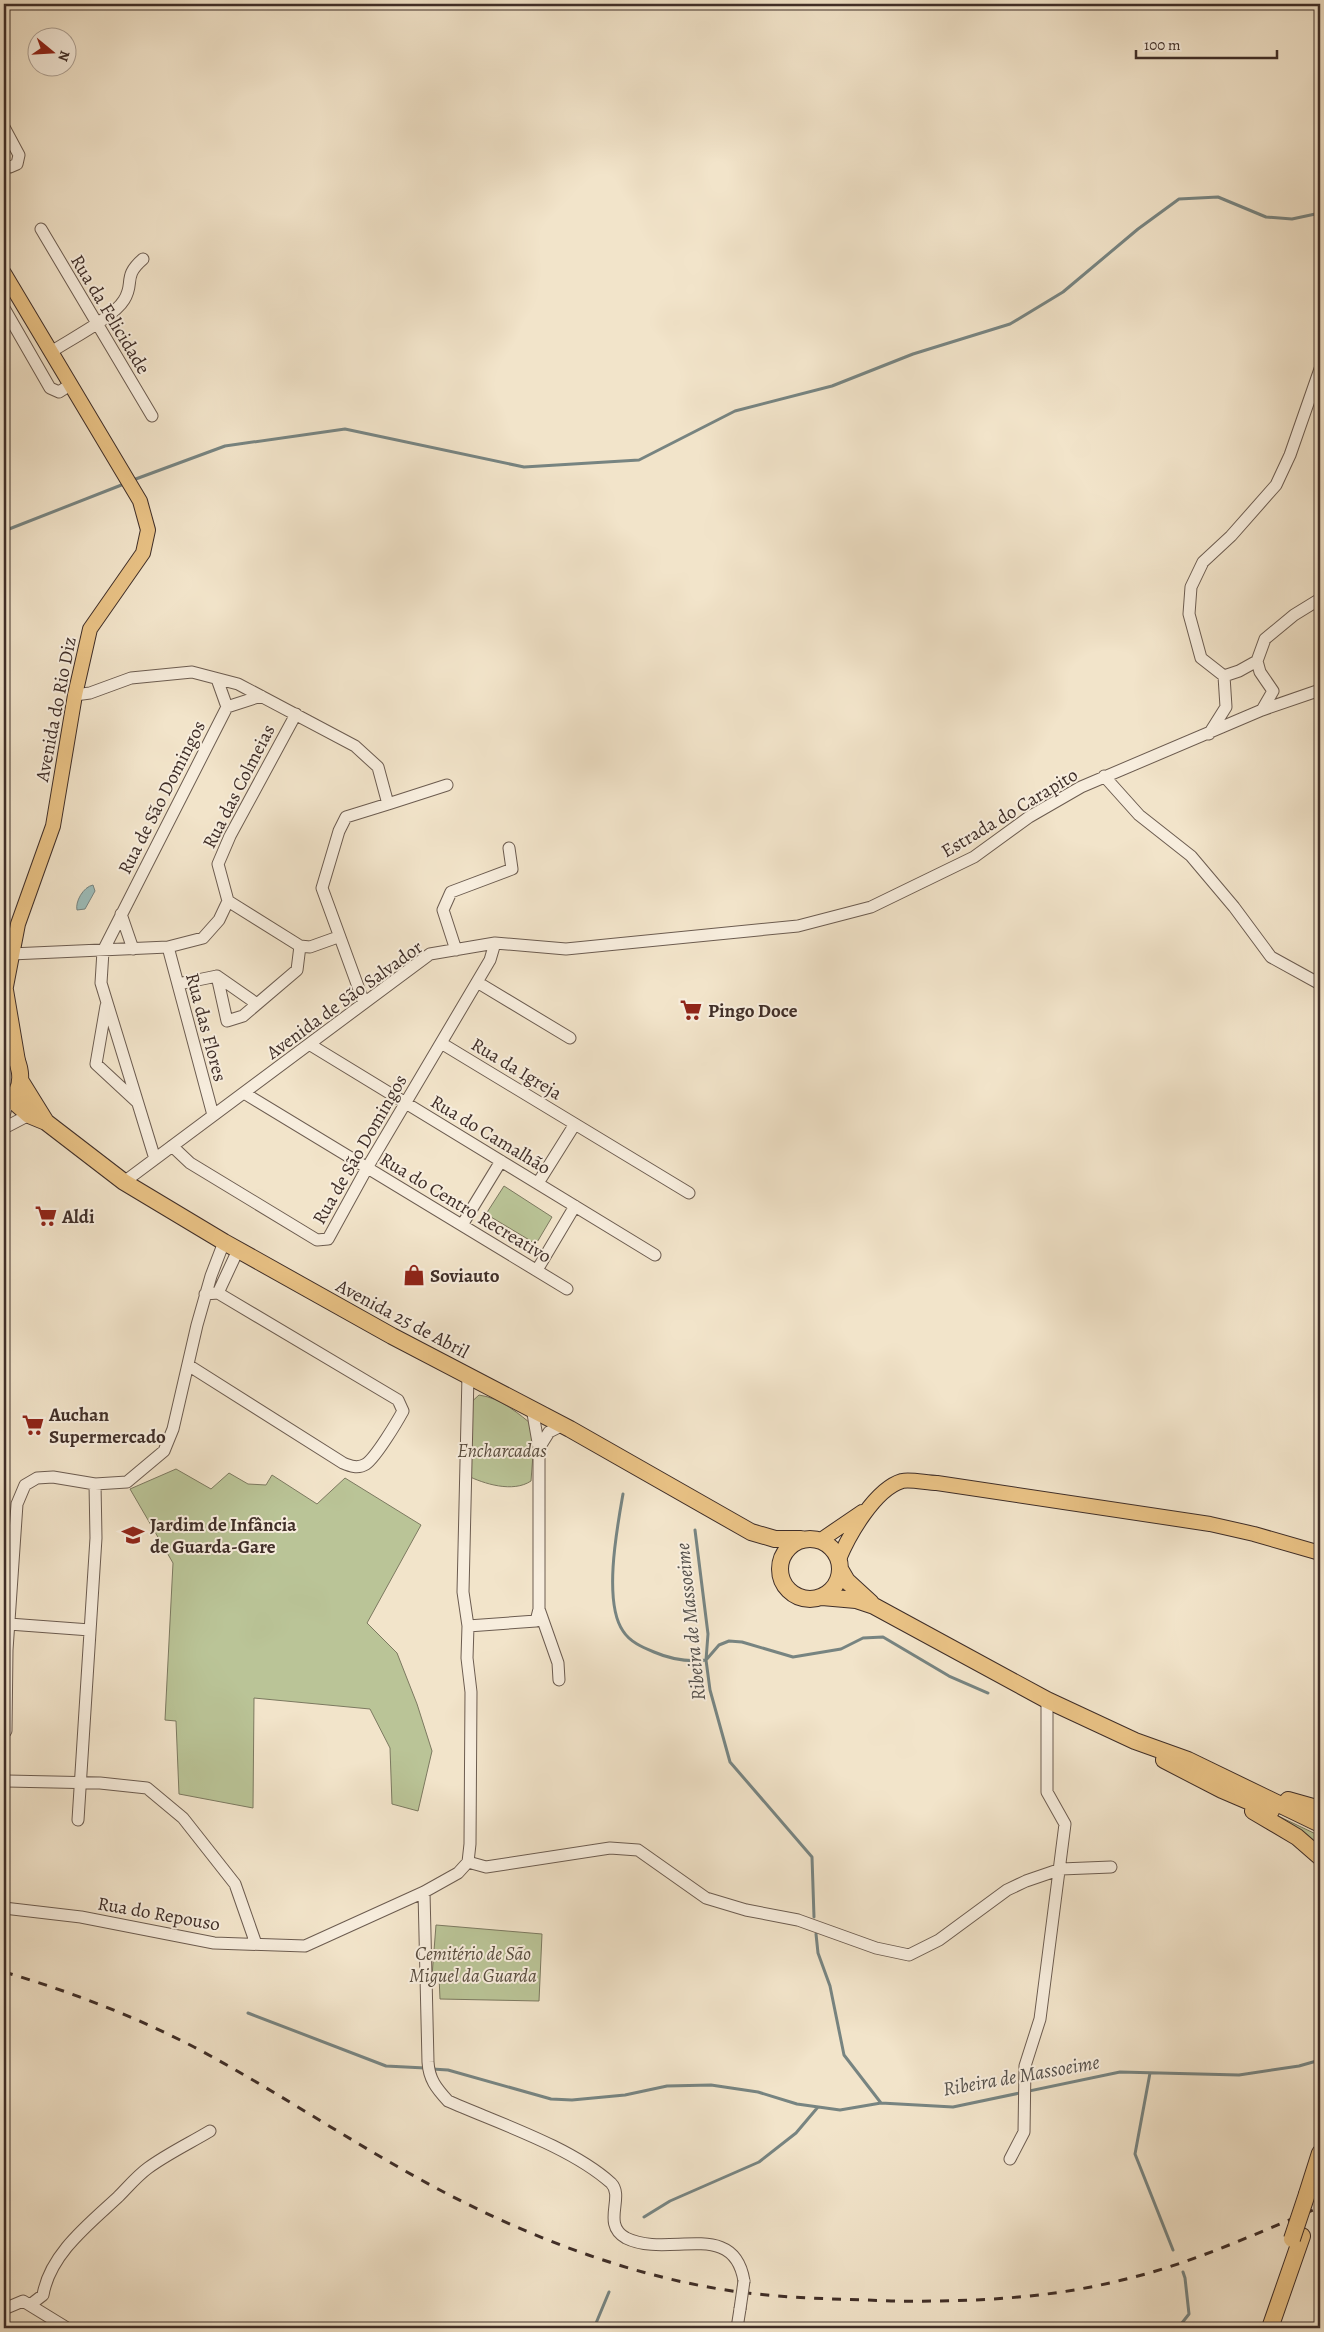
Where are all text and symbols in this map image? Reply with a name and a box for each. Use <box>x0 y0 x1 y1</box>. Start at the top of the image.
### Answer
north arrow <box>28 28 78 78</box>
scale bar <box>1136 28 1278 60</box>
text: 100 m <box>1144 35 1181 55</box>
text: N <box>53 48 74 64</box>
street label: Rua da Felicidade <box>64 250 156 379</box>
street label: Avenida do Rio Diz <box>29 635 83 785</box>
street label: Rua de São Domingos <box>112 716 212 879</box>
street label: Rua das Colmeias <box>196 720 281 853</box>
street label: Estrada do Carapito <box>936 762 1083 864</box>
street label: Avenida de São Salvador <box>260 934 428 1066</box>
street label: Rua das Flores <box>179 970 233 1084</box>
supermarket icon: Pingo Doce <box>678 997 704 1023</box>
place label: Pingo Doce <box>708 998 798 1024</box>
street label: Rua da Igreja <box>466 1031 567 1106</box>
street label: Rua de São Domingos <box>306 1070 413 1229</box>
street label: Rua do Camalhão <box>426 1089 555 1181</box>
street label: Rua do Centro Recreativo <box>375 1146 556 1269</box>
supermarket icon: Aldi <box>33 1203 59 1229</box>
place label: Aldi <box>61 1204 95 1230</box>
shop icon: Soviauto <box>401 1262 427 1288</box>
place label: Soviauto <box>430 1263 500 1289</box>
street label: Avenida 25 de Abril <box>331 1272 474 1365</box>
place label: Auchan Supermercado <box>48 1402 166 1450</box>
supermarket icon: Auchan Supermercado <box>20 1412 46 1438</box>
park label: Encharcadas <box>457 1438 547 1464</box>
place label: Jardim de Infância de Guarda-Gare <box>150 1512 297 1560</box>
school or university icon: Jardim de Infância de Guarda-Gare <box>120 1522 146 1548</box>
water label: Ribeira de Massoeime <box>669 1542 712 1702</box>
street label: Rua do Repouso <box>96 1890 222 1938</box>
park label: Cemitério de São Miguel da Guarda <box>409 1941 537 1989</box>
water label: Ribeira de Massoeime <box>941 2048 1102 2103</box>

